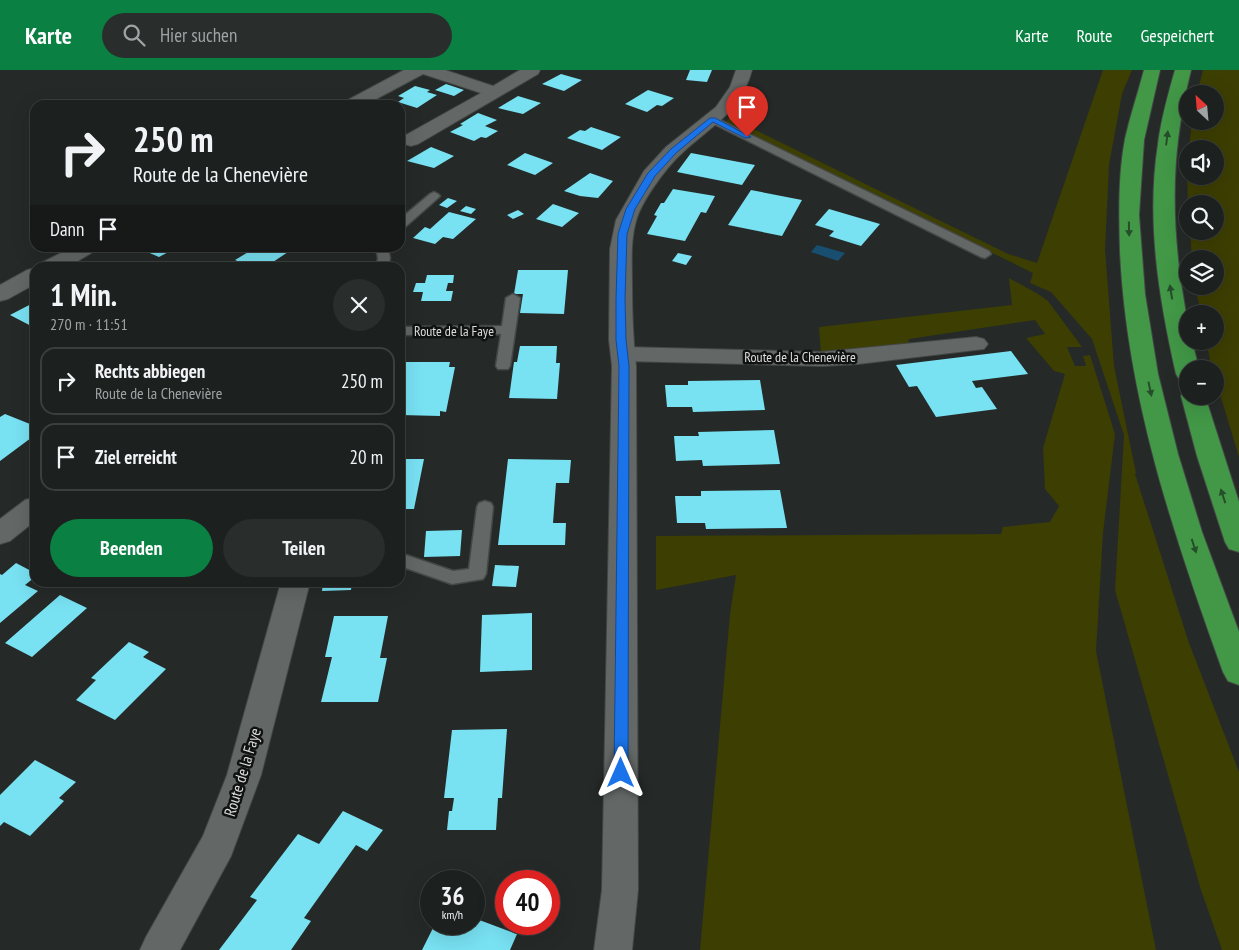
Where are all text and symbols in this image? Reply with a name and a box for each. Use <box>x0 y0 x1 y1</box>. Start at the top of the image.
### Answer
search box <box>102 13 452 58</box>
text: Karte <box>25 20 72 51</box>
icon: search <box>120 21 148 49</box>
text: Hier suchen <box>160 23 237 47</box>
text: Karte <box>1015 24 1049 47</box>
text: Route <box>1077 24 1112 47</box>
text: Gespeichert <box>1140 24 1214 47</box>
north arrow <box>1179 85 1224 130</box>
map controls <box>1179 85 1224 405</box>
pin <box>726 86 768 137</box>
icon: arrive <box>733 93 761 121</box>
text: 250 m <box>133 116 214 162</box>
icon: right <box>50 120 115 185</box>
one-way arrow <box>1164 129 1172 145</box>
button: sound <box>1179 140 1224 185</box>
text: Route de la Chenevière <box>133 160 308 188</box>
button: search <box>1179 195 1224 240</box>
icon: arrive <box>94 215 122 243</box>
text: Dann <box>50 217 84 241</box>
one-way arrow <box>1125 221 1133 237</box>
button: layers <box>1179 250 1224 295</box>
text: 1 Min. <box>50 275 117 314</box>
button: close <box>333 279 385 331</box>
one-way arrow <box>1167 283 1175 299</box>
button: + <box>1179 305 1224 350</box>
text: 270 m · 11:51 <box>50 314 128 334</box>
street label: Route de la Faye <box>414 322 494 340</box>
street label: Route de la Chenevière <box>744 348 856 366</box>
text: Rechts abbiegen <box>95 359 205 383</box>
button: − <box>1179 360 1224 405</box>
icon: right <box>52 367 80 395</box>
text: 250 m <box>341 369 383 393</box>
one-way arrow <box>1147 382 1155 398</box>
text: Route de la Chenevière <box>95 383 222 403</box>
icon: arrive <box>52 443 80 471</box>
text: Ziel erreicht <box>95 445 177 469</box>
text: 20 m <box>350 445 383 469</box>
one-way arrow <box>1218 489 1226 504</box>
button: Beenden <box>50 519 213 577</box>
button: Teilen <box>223 519 385 577</box>
one-way arrow <box>1190 539 1198 554</box>
street label: Route de la Faye <box>219 725 265 819</box>
position arrow <box>594 746 646 798</box>
speed limit sign: 40 <box>495 870 560 935</box>
text: 36 <box>441 880 464 912</box>
text: km/h <box>442 907 463 922</box>

